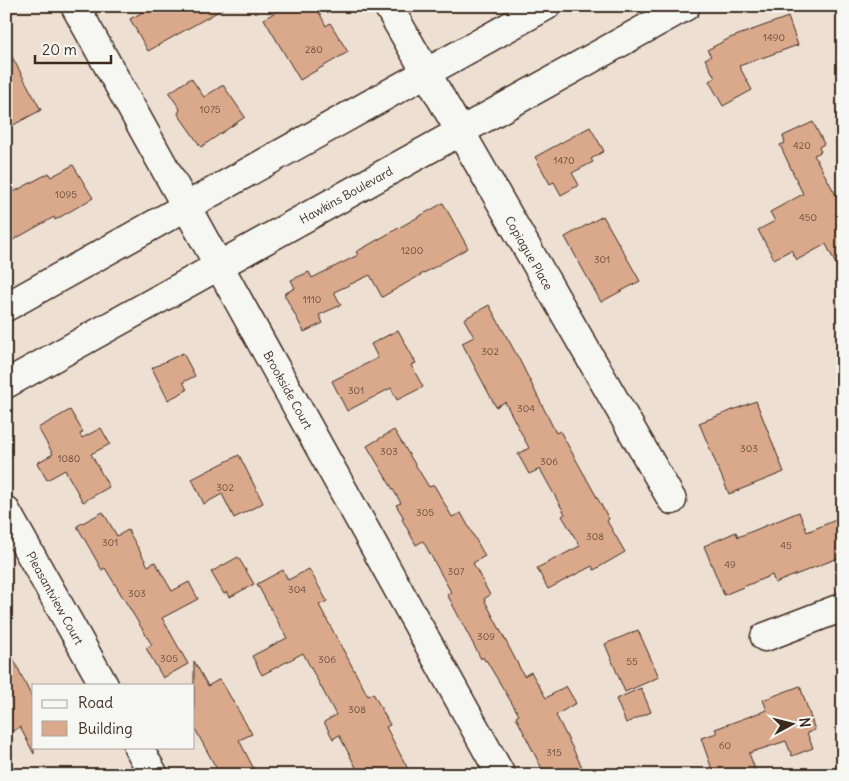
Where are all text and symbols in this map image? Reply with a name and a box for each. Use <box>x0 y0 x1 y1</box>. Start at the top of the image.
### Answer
house number: 1490 <box>763 31 785 44</box>
scale bar <box>35 32 111 64</box>
text: 20 m <box>42 40 77 59</box>
house number: 280 <box>305 43 323 56</box>
house number: 1075 <box>199 103 221 116</box>
house number: 420 <box>793 139 811 152</box>
house number: 1470 <box>553 154 575 167</box>
street label: Hawkins Boulevard <box>297 163 395 227</box>
house number: 1095 <box>55 188 77 201</box>
house number: 450 <box>799 211 817 224</box>
street label: Copiague Place <box>502 213 556 293</box>
house number: 1200 <box>401 244 423 257</box>
house number: 301 <box>594 253 610 266</box>
house number: 1110 <box>303 293 321 306</box>
house number: 302 <box>481 345 499 358</box>
street label: Brookside Court <box>260 348 316 432</box>
house number: 301 <box>348 384 364 397</box>
house number: 304 <box>517 402 535 415</box>
house number: 303 <box>740 442 758 455</box>
house number: 303 <box>380 445 398 458</box>
house number: 1080 <box>58 452 80 465</box>
house number: 306 <box>540 455 558 468</box>
house number: 302 <box>216 481 234 494</box>
house number: 305 <box>416 506 434 519</box>
house number: 308 <box>586 530 604 543</box>
house number: 301 <box>102 536 118 549</box>
house number: 45 <box>780 539 792 552</box>
street label: Pleasantview Court <box>23 549 87 647</box>
house number: 49 <box>724 558 736 571</box>
house number: 307 <box>447 565 465 578</box>
house number: 304 <box>288 583 306 596</box>
house number: 303 <box>128 587 146 600</box>
house number: 309 <box>477 630 495 643</box>
house number: 305 <box>160 652 178 665</box>
house number: 306 <box>318 653 336 666</box>
house number: 55 <box>626 655 638 668</box>
legend <box>32 684 195 748</box>
text: Road <box>78 693 113 712</box>
north arrow <box>766 698 816 748</box>
house number: 308 <box>348 703 366 716</box>
text: N <box>795 717 814 728</box>
text: Building <box>78 719 133 738</box>
house number: 60 <box>719 739 731 752</box>
house number: 315 <box>546 746 562 759</box>

